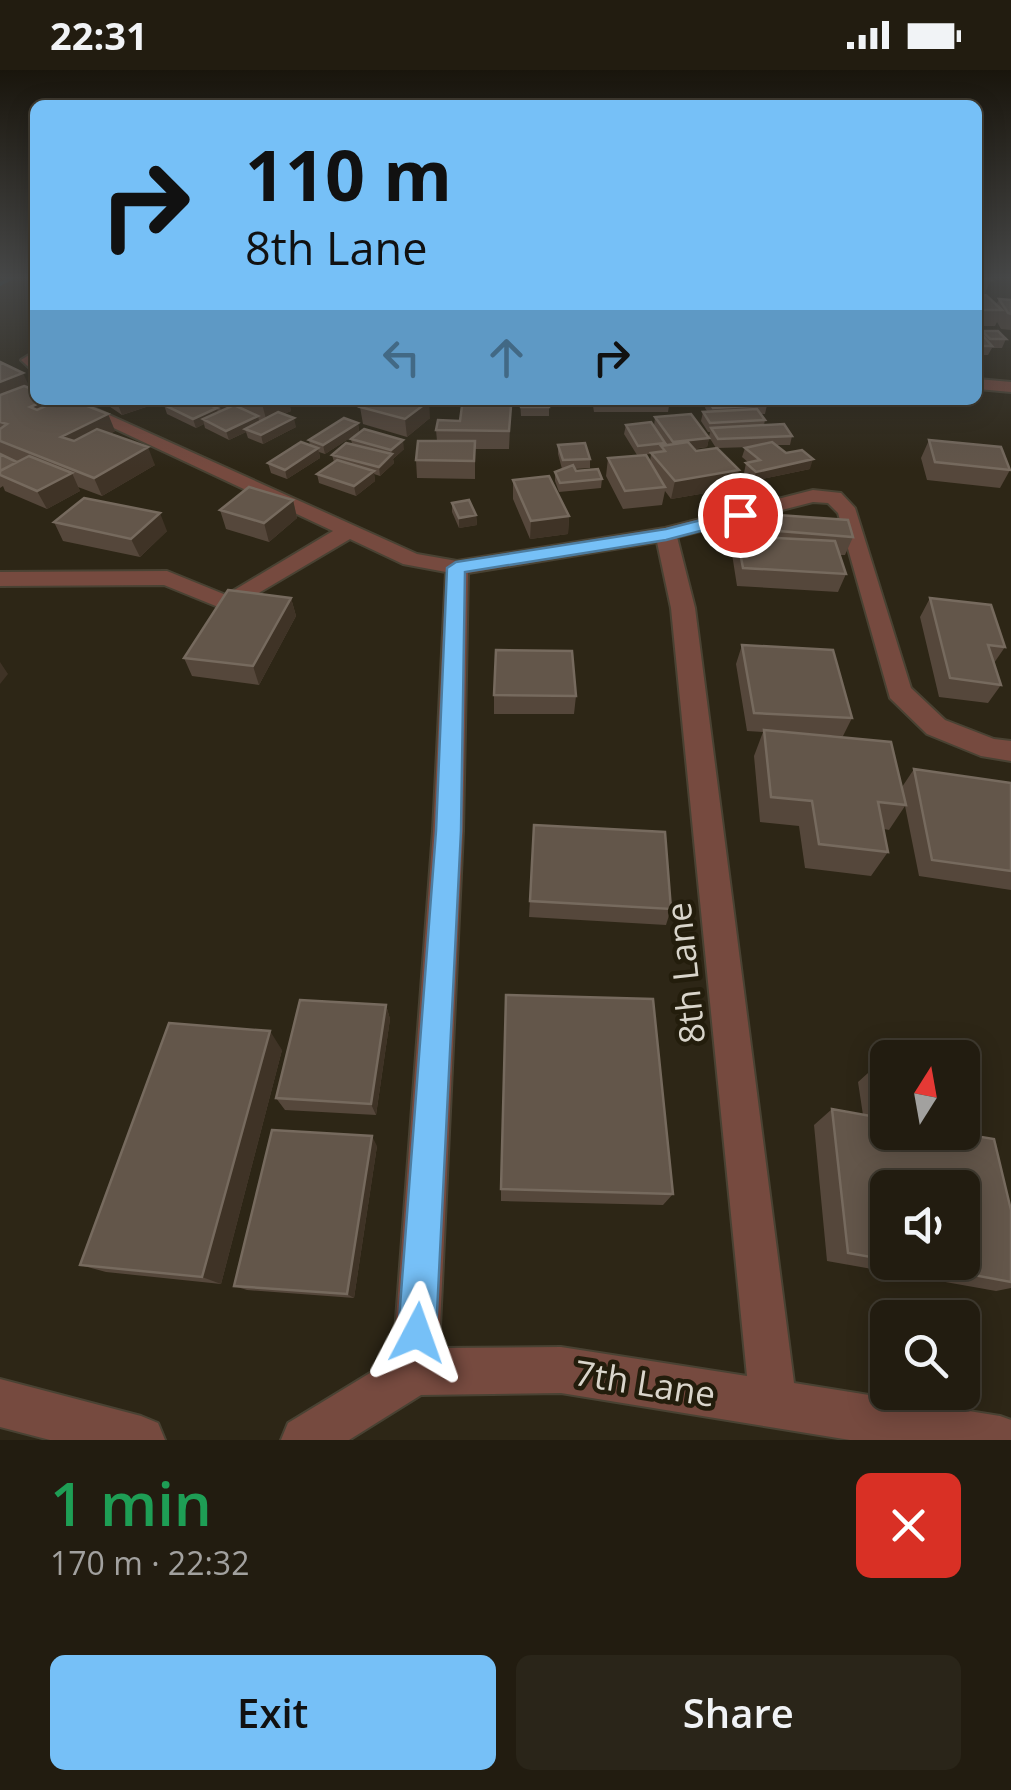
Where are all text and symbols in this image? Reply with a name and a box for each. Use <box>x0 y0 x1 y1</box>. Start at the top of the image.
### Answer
text: 22:31 <box>50 9 148 61</box>
text: 110 m <box>245 126 452 222</box>
icon: right <box>80 140 210 270</box>
text: 8th Lane <box>245 217 427 278</box>
icon: left <box>374 330 429 385</box>
icon: ahead <box>479 330 534 385</box>
icon: right <box>584 330 639 385</box>
pin <box>698 473 783 558</box>
icon: arrive <box>713 488 768 543</box>
street label: 8th Lane <box>654 900 715 1046</box>
north arrow <box>870 1040 980 1150</box>
map controls <box>870 1040 980 1410</box>
button: sound <box>870 1170 980 1280</box>
position arrow <box>365 1281 469 1385</box>
button: search <box>870 1300 980 1410</box>
street label: 7th Lane <box>571 1348 719 1417</box>
text: 1 min <box>50 1462 212 1544</box>
button: close <box>856 1473 961 1578</box>
text: 170 m · 22:32 <box>50 1541 249 1584</box>
button: Exit <box>50 1655 496 1770</box>
button: Share <box>516 1655 961 1770</box>

